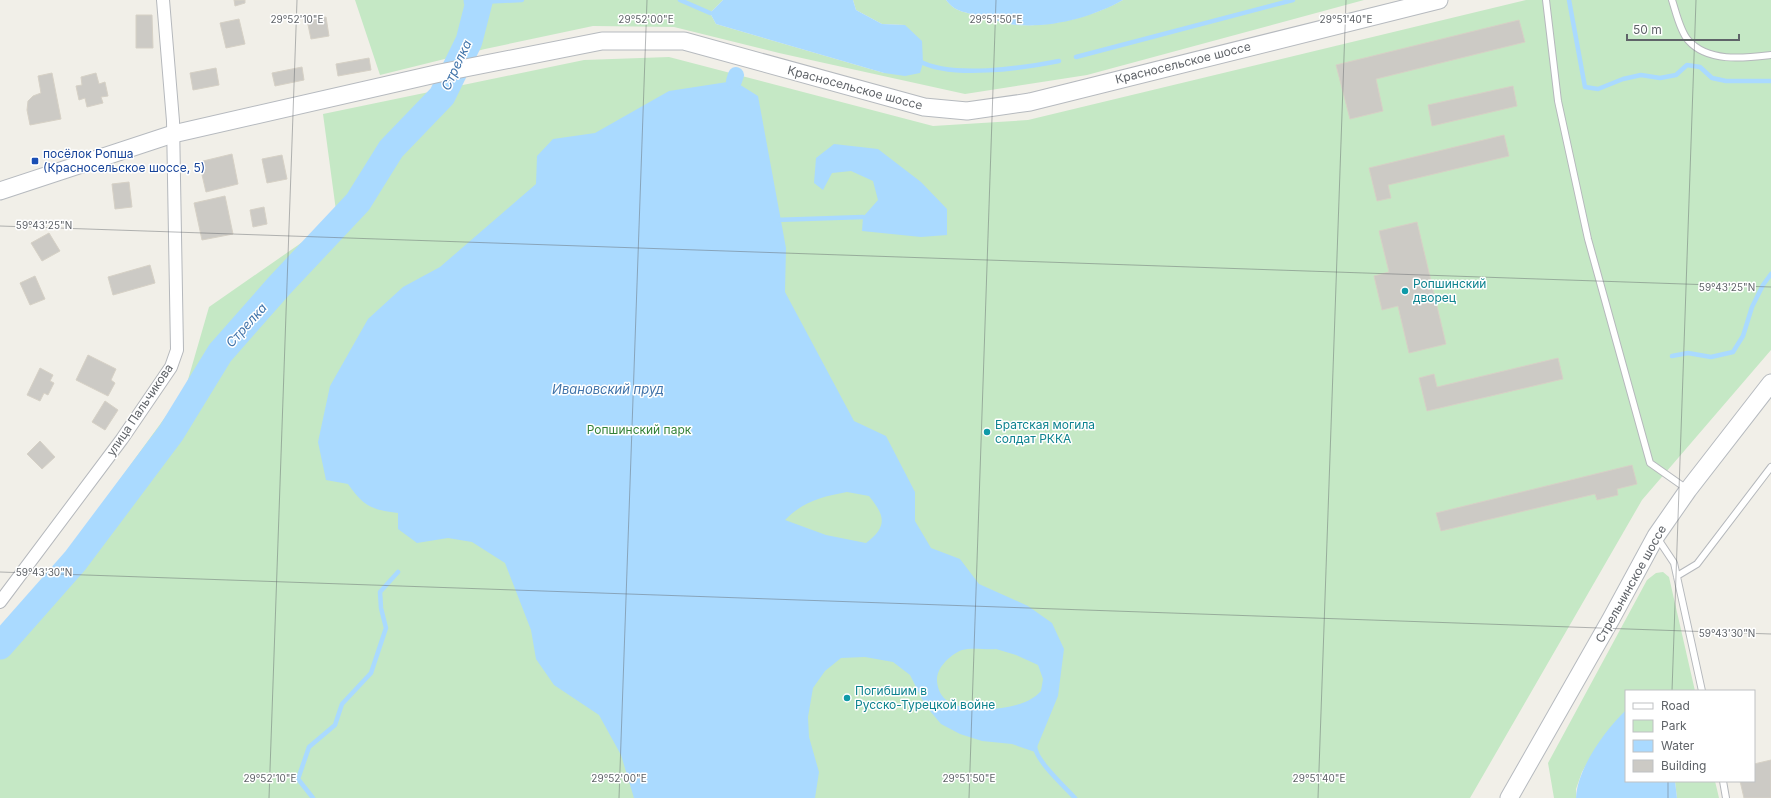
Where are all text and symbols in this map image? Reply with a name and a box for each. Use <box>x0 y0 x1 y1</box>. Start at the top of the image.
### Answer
text: 29°52'10"E <box>270 13 324 25</box>
text: 29°52'00"E <box>618 13 674 25</box>
text: 29°51'50"E <box>969 13 1023 25</box>
text: 29°51'40"E <box>1320 13 1372 25</box>
scale bar <box>1627 16 1739 42</box>
text: 50 m <box>1633 22 1662 37</box>
water label: Стрелка <box>437 37 475 93</box>
street label: Красносельское шоссе <box>1113 38 1252 87</box>
street label: Красносельское шоссе <box>786 62 924 113</box>
place label: посёлок Ропша (Красносельское шоссе, 5) <box>43 146 205 175</box>
marker: посёлок Ропша (Красносельское шоссе, 5) <box>30 156 40 166</box>
text: 59°43'25"N <box>16 219 72 231</box>
place label: Ропшинский дворец <box>1413 276 1486 305</box>
text: 59°43'25"N <box>1699 281 1755 293</box>
marker: Ропшинский дворец <box>1400 286 1410 296</box>
water label: Стрелка <box>222 300 270 350</box>
street label: улица Пальчикова <box>103 361 176 459</box>
water label: Ивановский пруд <box>552 381 664 397</box>
place label: Братская могила солдат РККА <box>995 417 1095 446</box>
park label: Ропшинский парк <box>587 422 692 437</box>
marker: Братская могила солдат РККА <box>982 427 992 437</box>
street label: Стрельнинское шоссе <box>1592 522 1669 645</box>
text: 59°43'30"N <box>16 566 72 578</box>
text: 59°43'30"N <box>1699 627 1755 639</box>
place label: Погибшим в Русско-Турецкой войне <box>855 683 995 712</box>
legend <box>1625 690 1755 782</box>
marker: Погибшим в Русско-Турецкой войне <box>842 693 852 703</box>
text: Road <box>1661 698 1690 713</box>
text: Park <box>1661 718 1687 733</box>
text: Water <box>1661 738 1695 753</box>
text: Building <box>1661 758 1706 773</box>
text: 29°52'10"E <box>243 772 297 784</box>
text: 29°52'00"E <box>591 772 647 784</box>
text: 29°51'50"E <box>942 772 996 784</box>
text: 29°51'40"E <box>1293 772 1345 784</box>

